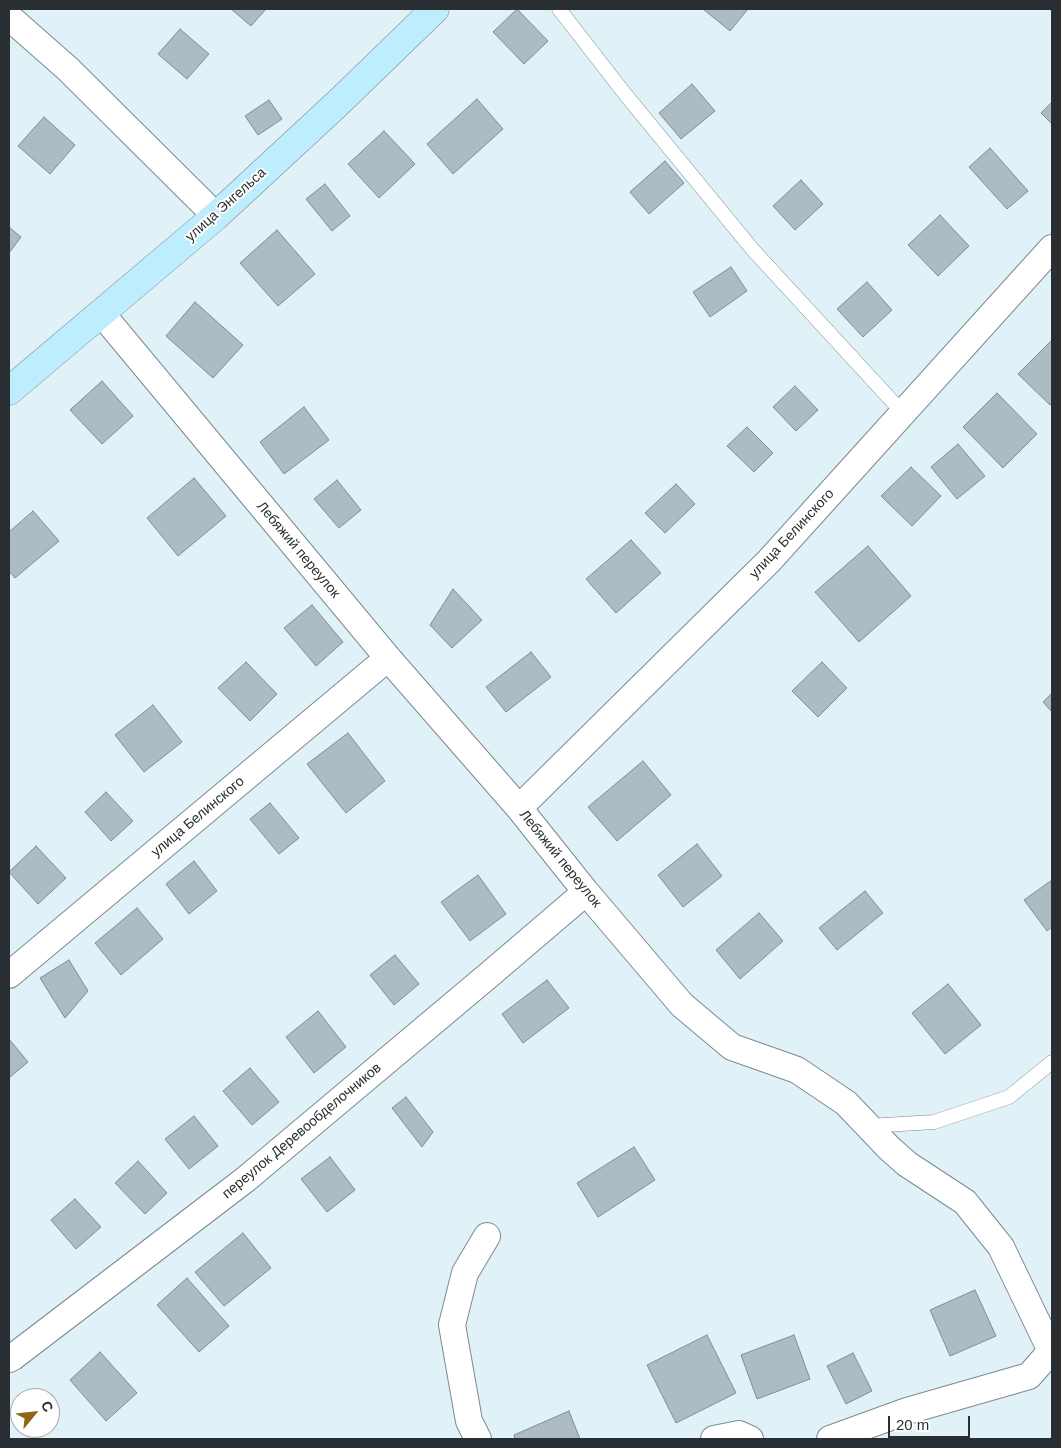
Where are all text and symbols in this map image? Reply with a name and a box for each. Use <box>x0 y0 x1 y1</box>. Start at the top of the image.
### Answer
street label: улица Энгельса <box>182 164 270 246</box>
street label: улица Белинского <box>746 486 838 582</box>
street label: Лебяжий переулок <box>253 498 343 602</box>
street label: улица Белинского <box>148 773 248 861</box>
street label: Лебяжий переулок <box>515 807 605 911</box>
street label: переулок Деревообделочников <box>219 1060 385 1202</box>
north arrow <box>10 1388 60 1438</box>
text: С <box>38 1398 57 1415</box>
scale bar <box>891 1406 974 1438</box>
text: 20 m <box>896 1416 929 1433</box>

